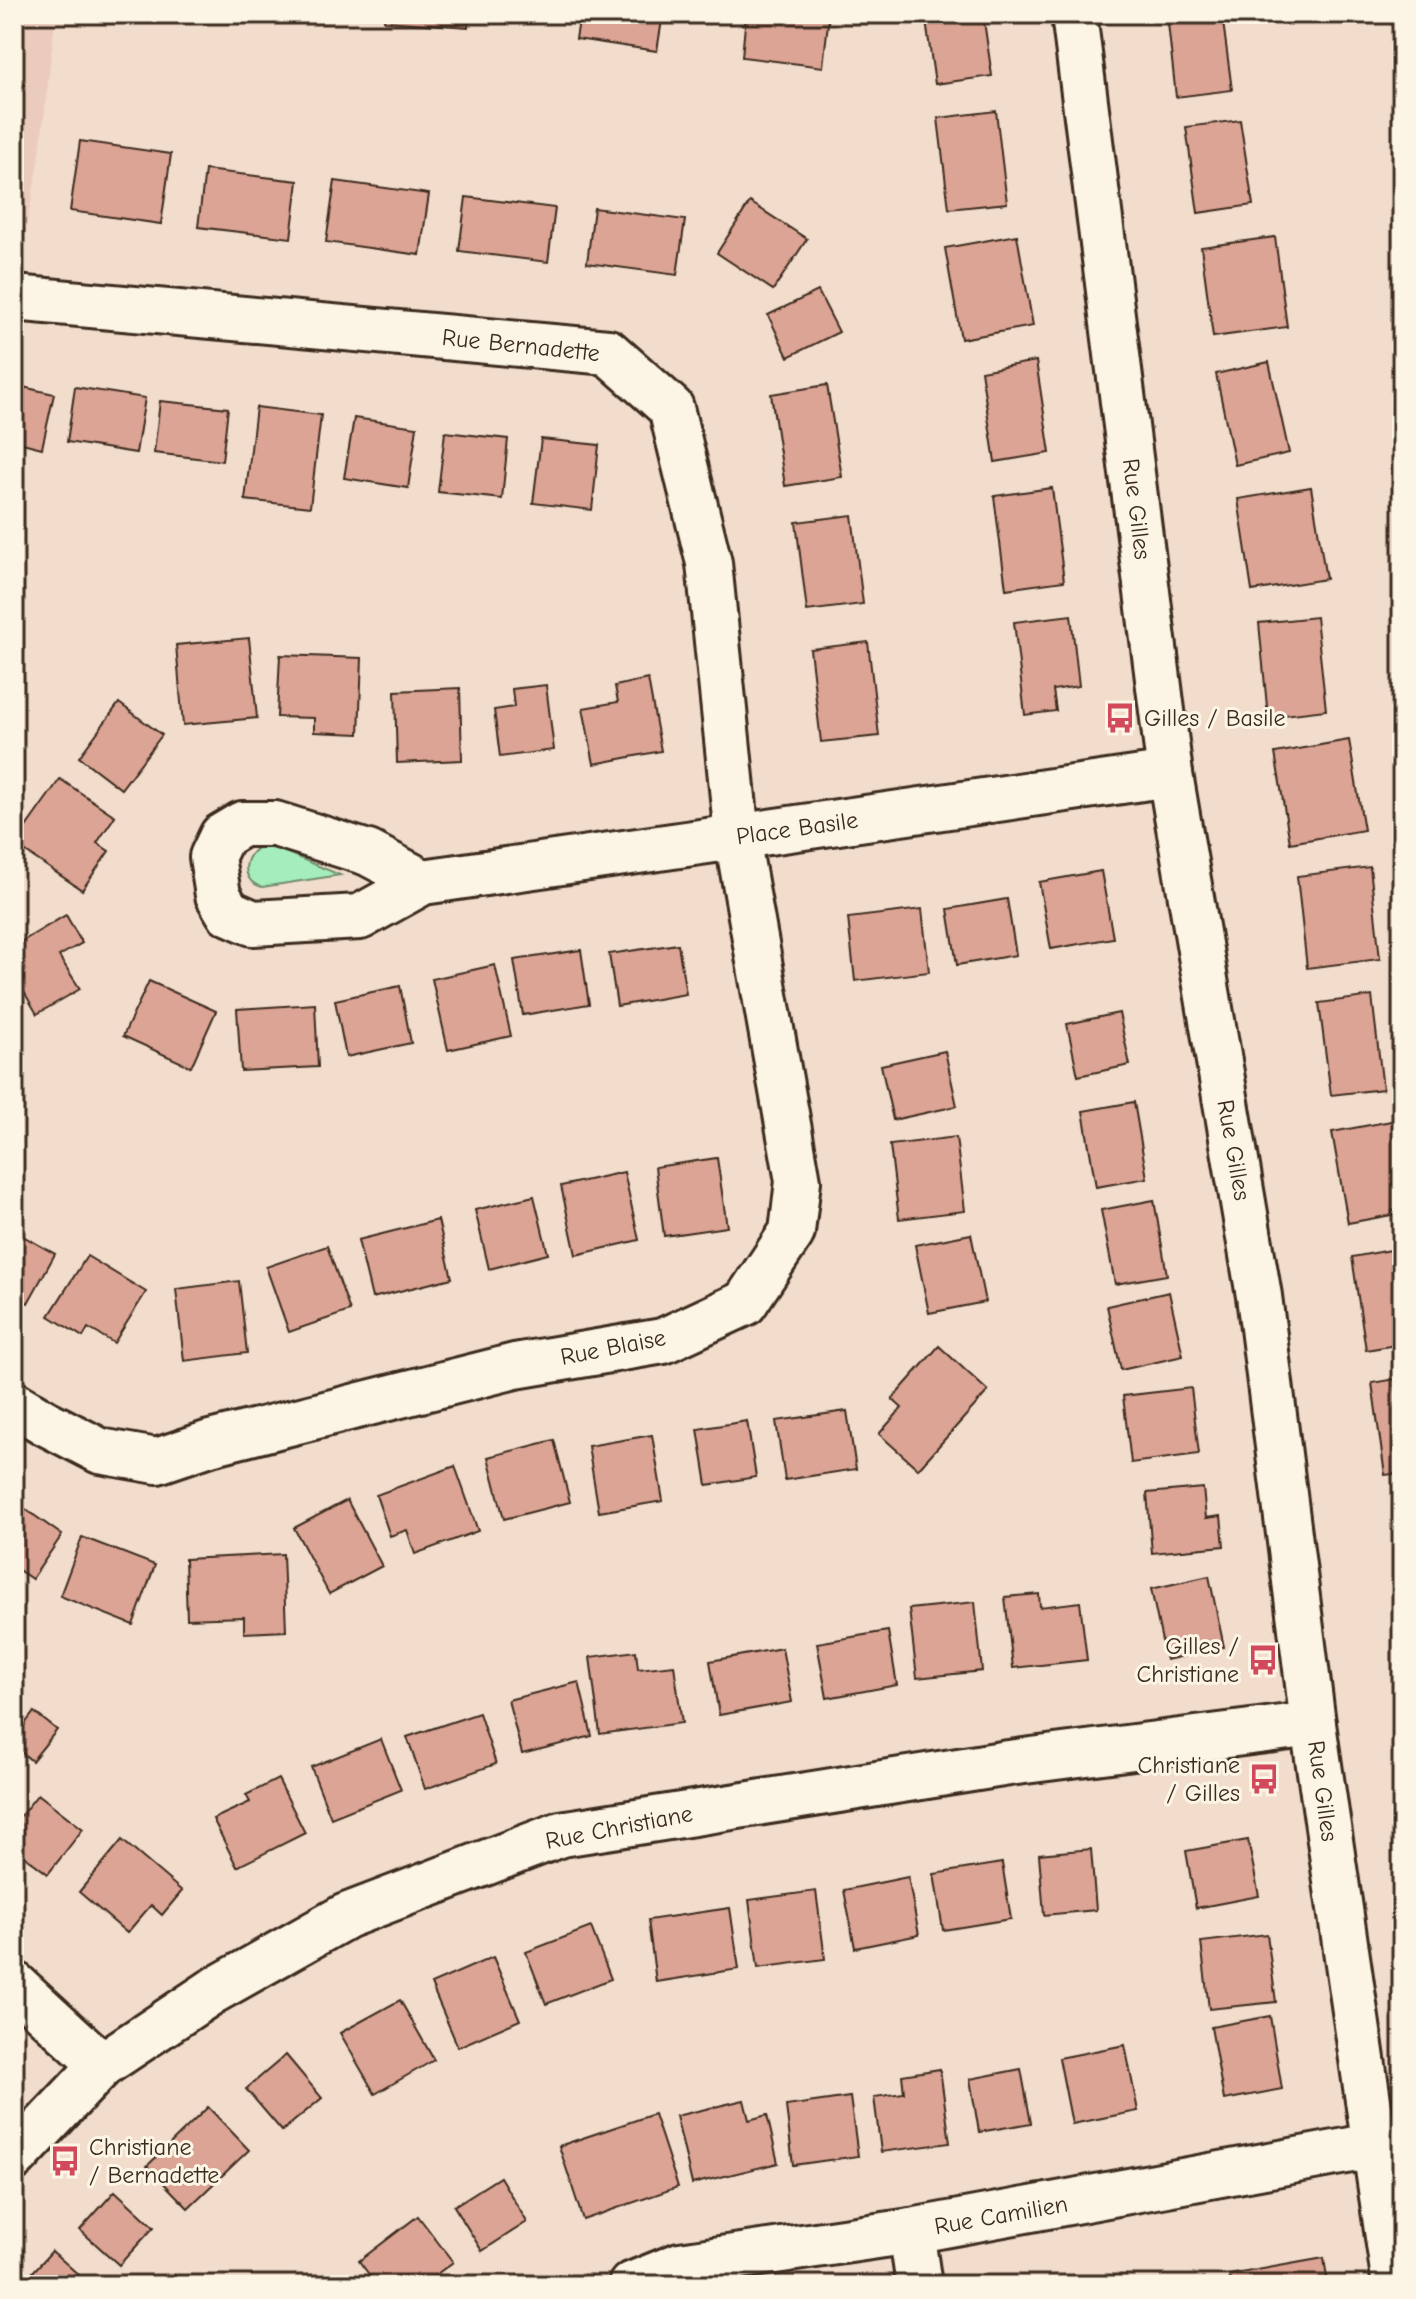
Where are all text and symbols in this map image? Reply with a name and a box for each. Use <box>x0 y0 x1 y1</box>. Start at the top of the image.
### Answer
street label: Rue Bernadette <box>441 323 601 367</box>
street label: Rue Gilles <box>1117 457 1157 561</box>
bus stop icon: Gilles / Basile <box>1103 701 1137 735</box>
place label: Gilles / Basile <box>1144 704 1286 732</box>
street label: Place Basile <box>734 806 860 850</box>
street label: Rue Gilles <box>1211 1097 1257 1203</box>
street label: Rue Blaise <box>558 1323 668 1371</box>
place label: Gilles / Christiane <box>1136 1632 1239 1688</box>
bus stop icon: Gilles / Christiane <box>1246 1643 1280 1677</box>
street label: Rue Gilles <box>1302 1739 1344 1843</box>
place label: Christiane / Gilles <box>1137 1751 1240 1807</box>
bus stop icon: Christiane / Gilles <box>1247 1762 1281 1796</box>
street label: Rue Christiane <box>543 1799 695 1855</box>
place label: Christiane / Bernadette <box>89 2133 219 2189</box>
bus stop icon: Christiane / Bernadette <box>48 2144 82 2178</box>
street label: Rue Camilien <box>932 2189 1070 2241</box>

